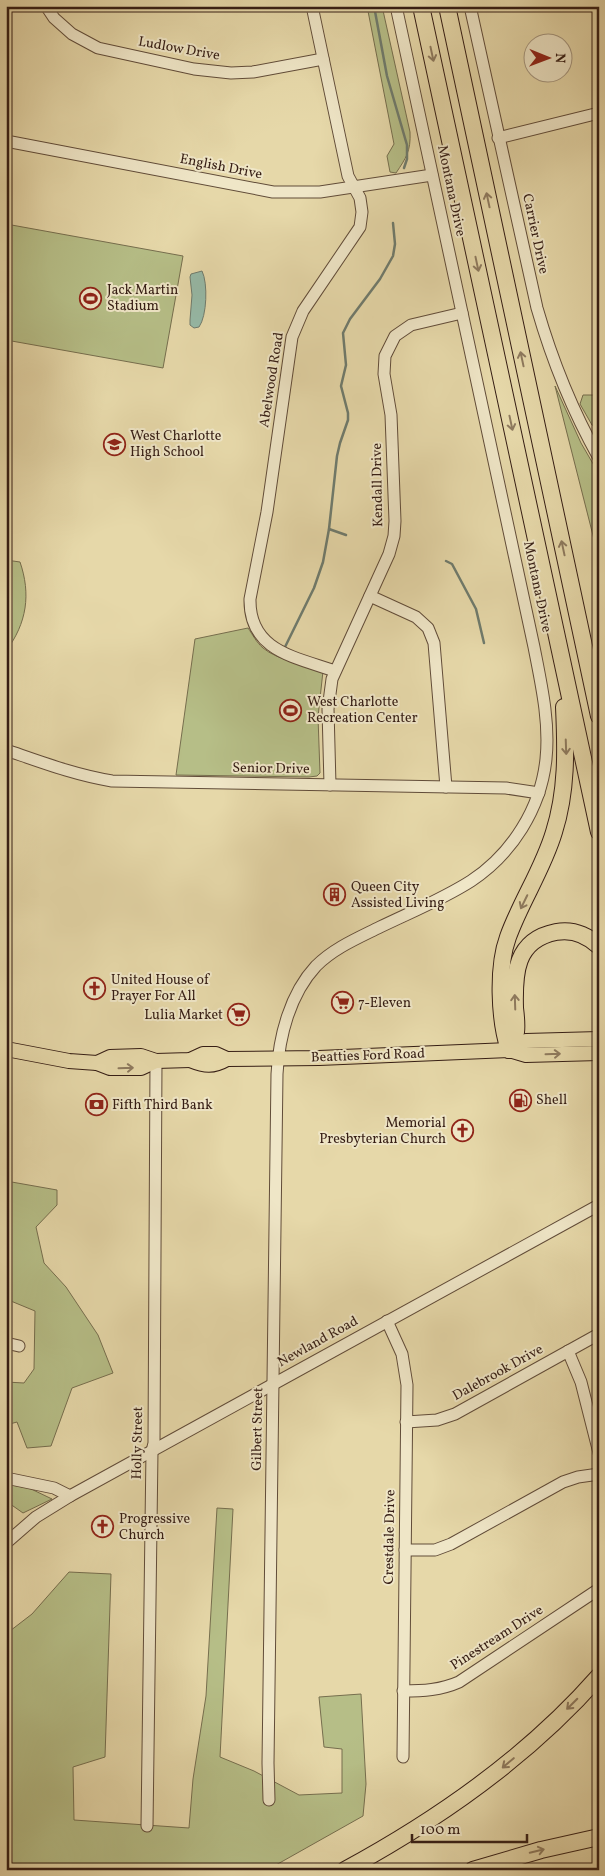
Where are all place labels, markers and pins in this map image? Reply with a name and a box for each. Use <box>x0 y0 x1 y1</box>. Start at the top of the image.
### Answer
place label: Jack Martin Stadium <box>107 281 178 316</box>
sports icon: Jack Martin Stadium <box>79 286 103 310</box>
place label: West Charlotte High School <box>130 427 222 462</box>
school or university icon: West Charlotte High School <box>102 432 126 456</box>
place label: West Charlotte Recreation Center <box>307 693 418 728</box>
sports icon: West Charlotte Recreation Center <box>279 698 303 722</box>
place label: Queen City Assisted Living <box>351 878 444 913</box>
building icon: Queen City Assisted Living <box>323 883 347 907</box>
place label: United House of Prayer For All <box>111 971 210 1006</box>
church icon: United House of Prayer For All <box>83 976 107 1000</box>
supermarket icon: 7-Eleven <box>330 991 354 1015</box>
place label: 7-Eleven <box>358 994 411 1013</box>
supermarket icon: Lulia Market <box>227 1003 251 1027</box>
place label: Lulia Market <box>144 1006 223 1025</box>
fuel station icon: Shell <box>508 1088 532 1112</box>
place label: Shell <box>536 1091 567 1110</box>
bank icon: Fifth Third Bank <box>84 1093 108 1117</box>
place label: Fifth Third Bank <box>112 1096 213 1115</box>
place label: Memorial Presbyterian Church <box>319 1114 446 1149</box>
church icon: Memorial Presbyterian Church <box>450 1119 474 1143</box>
place label: Progressive Church <box>119 1510 191 1545</box>
church icon: Progressive Church <box>91 1515 115 1539</box>

